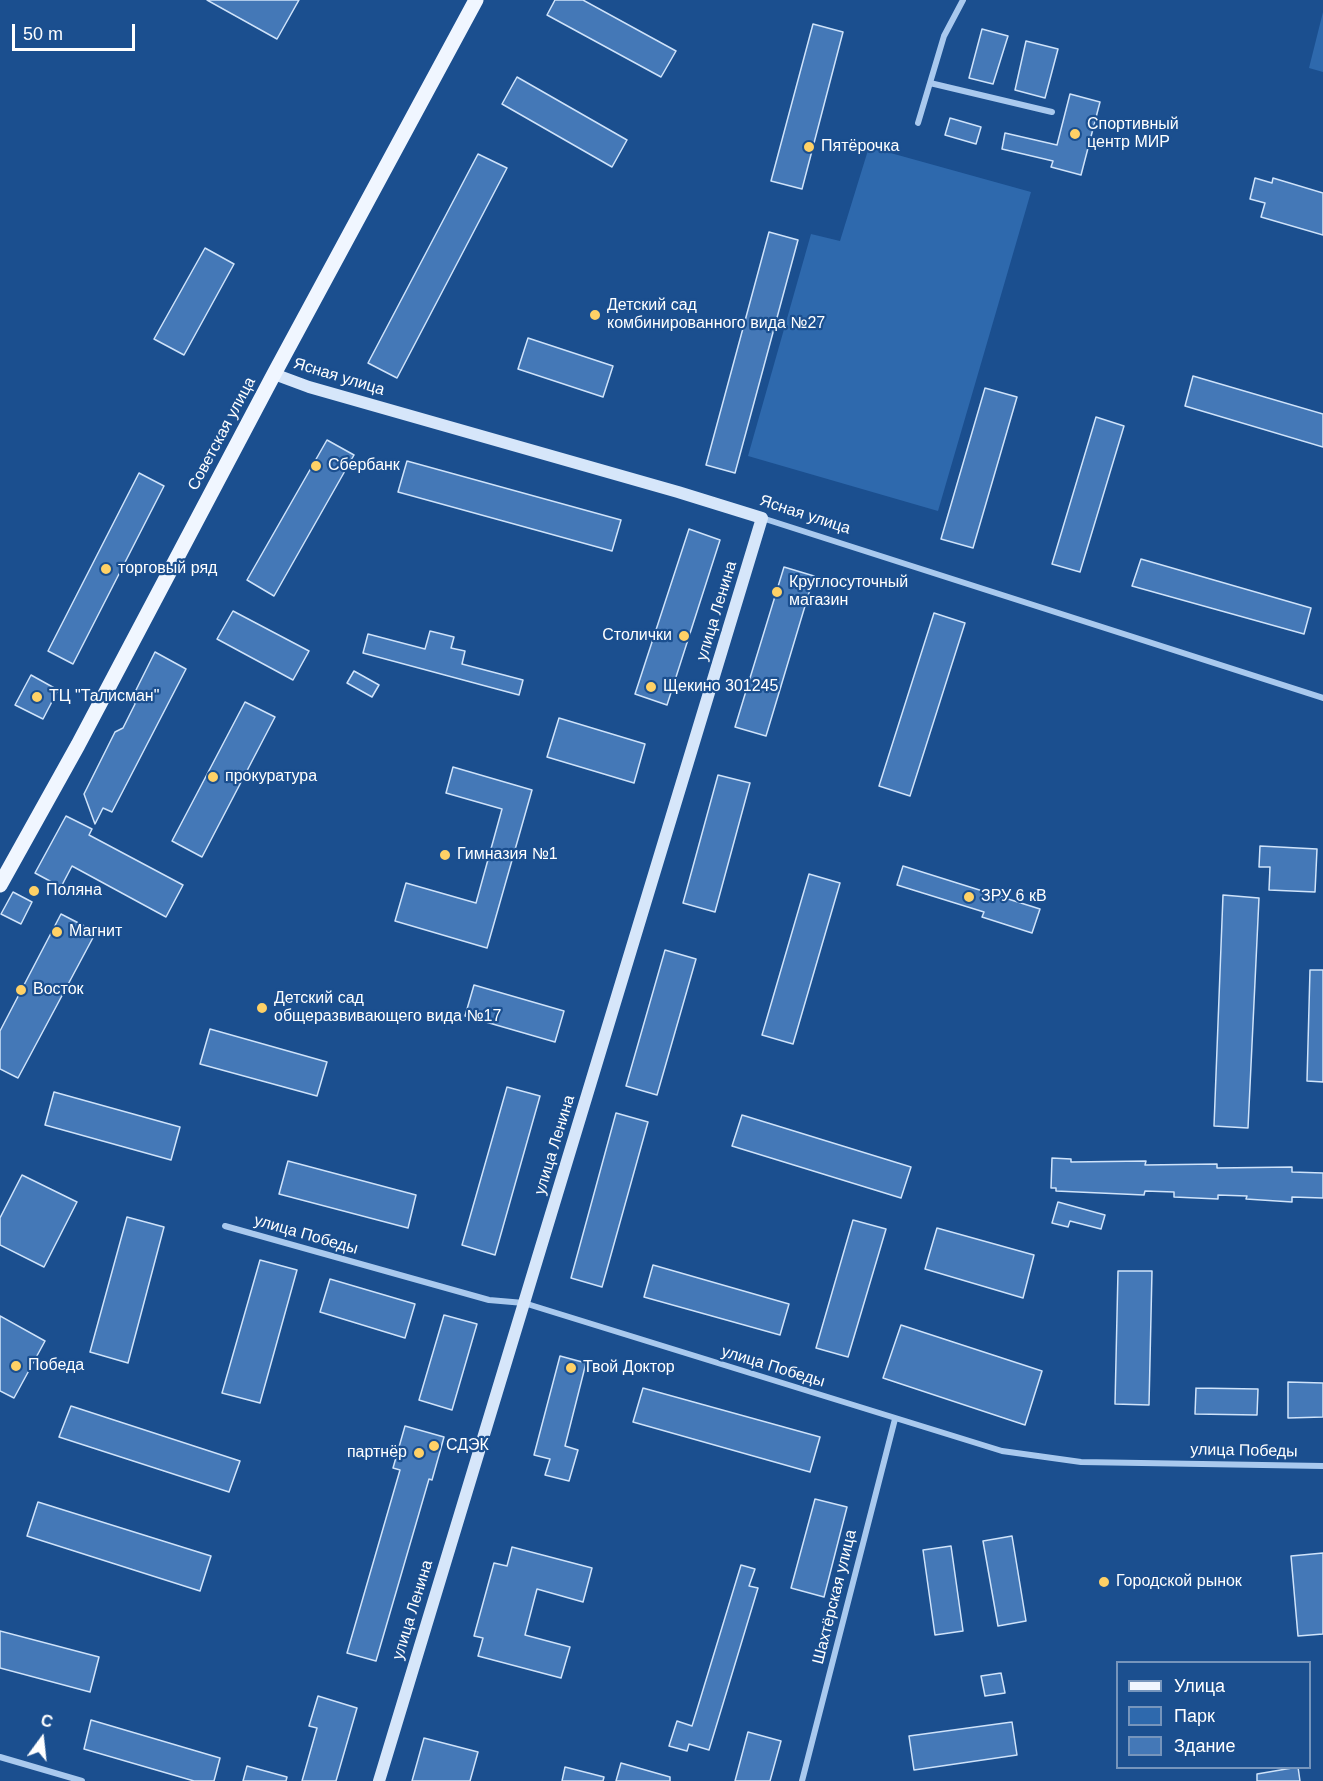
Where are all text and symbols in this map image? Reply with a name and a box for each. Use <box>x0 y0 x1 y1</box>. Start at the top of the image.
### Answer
scale bar <box>15 12 138 50</box>
text: 50 m <box>23 24 63 44</box>
place label: Спортивный центр МИР <box>1087 115 1179 153</box>
marker: Спортивный центр МИР <box>1068 127 1082 141</box>
place label: Пятёрочка <box>821 137 899 157</box>
marker: Пятёрочка <box>802 140 816 154</box>
place label: Детский сад комбинированного вида №27 <box>607 296 825 334</box>
marker: Детский сад комбинированного вида №27 <box>588 308 602 322</box>
street label: Ясная улица <box>291 354 387 400</box>
street label: Советская улица <box>184 374 260 494</box>
place label: Сбербанк <box>328 456 400 476</box>
marker: Сбербанк <box>309 459 323 473</box>
street label: Ясная улица <box>757 491 853 539</box>
place label: торговый ряд <box>118 559 217 579</box>
street label: улица Ленина <box>693 559 741 663</box>
marker: торговый ряд <box>99 562 113 576</box>
place label: Круглосуточный магазин <box>789 573 908 611</box>
marker: Круглосуточный магазин <box>770 585 784 599</box>
place label: Столички <box>602 626 672 646</box>
marker: Столички <box>677 629 691 643</box>
place label: Щекино 301245 <box>663 677 778 697</box>
marker: Щекино 301245 <box>644 680 658 694</box>
place label: ТЦ "Талисман" <box>49 687 159 707</box>
marker: ТЦ "Талисман" <box>30 690 44 704</box>
place label: прокуратура <box>225 767 317 787</box>
marker: прокуратура <box>206 770 220 784</box>
place label: Гимназия №1 <box>457 845 558 865</box>
marker: Гимназия №1 <box>438 848 452 862</box>
place label: Поляна <box>46 881 102 901</box>
marker: Поляна <box>27 884 41 898</box>
place label: ЗРУ 6 кВ <box>981 887 1047 907</box>
marker: ЗРУ 6 кВ <box>962 890 976 904</box>
place label: Магнит <box>69 922 122 942</box>
marker: Магнит <box>50 925 64 939</box>
place label: Восток <box>33 980 84 1000</box>
marker: Восток <box>14 983 28 997</box>
place label: Детский сад общеразвивающего вида №17 <box>274 989 501 1027</box>
marker: Детский сад общеразвивающего вида №17 <box>255 1001 269 1015</box>
street label: улица Ленина <box>531 1093 579 1197</box>
street label: улица Победы <box>252 1211 360 1259</box>
street label: улица Победы <box>719 1342 827 1392</box>
place label: Победа <box>28 1356 84 1376</box>
place label: Твой Доктор <box>583 1358 675 1378</box>
marker: Победа <box>9 1359 23 1373</box>
marker: Твой Доктор <box>564 1361 578 1375</box>
place label: СДЭК <box>446 1436 489 1456</box>
marker: СДЭК <box>427 1439 441 1453</box>
street label: улица Победы <box>1190 1440 1298 1462</box>
place label: партнёр <box>347 1443 407 1463</box>
marker: партнёр <box>412 1446 426 1460</box>
street label: Шахтёрская улица <box>809 1528 861 1666</box>
street label: улица Ленина <box>389 1558 437 1662</box>
place label: Городской рынок <box>1116 1572 1242 1592</box>
marker: Городской рынок <box>1097 1575 1111 1589</box>
legend <box>1116 1661 1311 1769</box>
text: Улица <box>1174 1676 1225 1696</box>
text: Парк <box>1174 1706 1215 1726</box>
north arrow <box>12 1709 72 1769</box>
text: С <box>39 1711 55 1731</box>
text: Здание <box>1174 1736 1235 1756</box>

